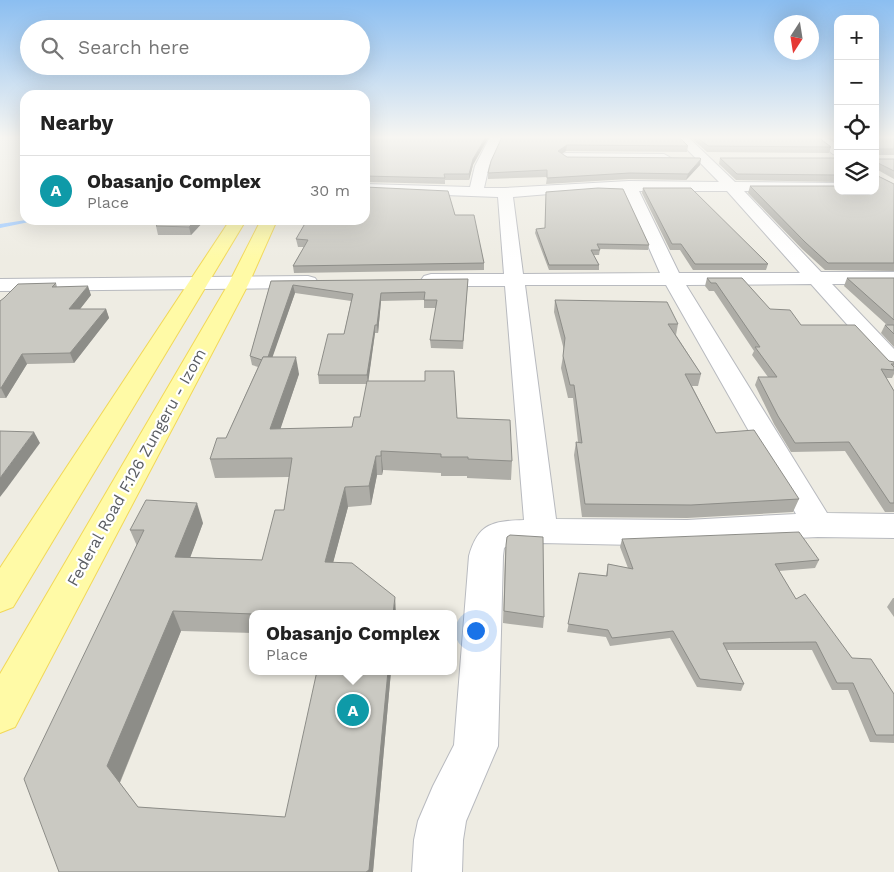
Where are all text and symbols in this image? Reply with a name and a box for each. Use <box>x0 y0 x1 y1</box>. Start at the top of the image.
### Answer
north arrow <box>774 15 819 60</box>
map controls <box>834 15 879 195</box>
button: + <box>834 15 879 60</box>
search box <box>20 20 370 75</box>
icon: search <box>38 34 66 62</box>
text: Search here <box>78 36 189 59</box>
button: − <box>834 60 879 105</box>
button: locate <box>834 105 879 150</box>
text: Nearby <box>40 110 113 135</box>
button: layers <box>834 150 879 195</box>
text: Obasanjo Complex <box>87 170 261 193</box>
text: A <box>51 181 61 200</box>
text: 30 m <box>310 181 350 200</box>
text: Place <box>87 193 129 212</box>
street label: Federal Road F.126 Zungeru - Izom <box>63 345 210 589</box>
popup <box>249 610 457 675</box>
your location <box>463 618 489 644</box>
text: Obasanjo Complex <box>266 622 440 645</box>
text: Place <box>266 645 308 664</box>
pin: A <box>337 691 369 729</box>

